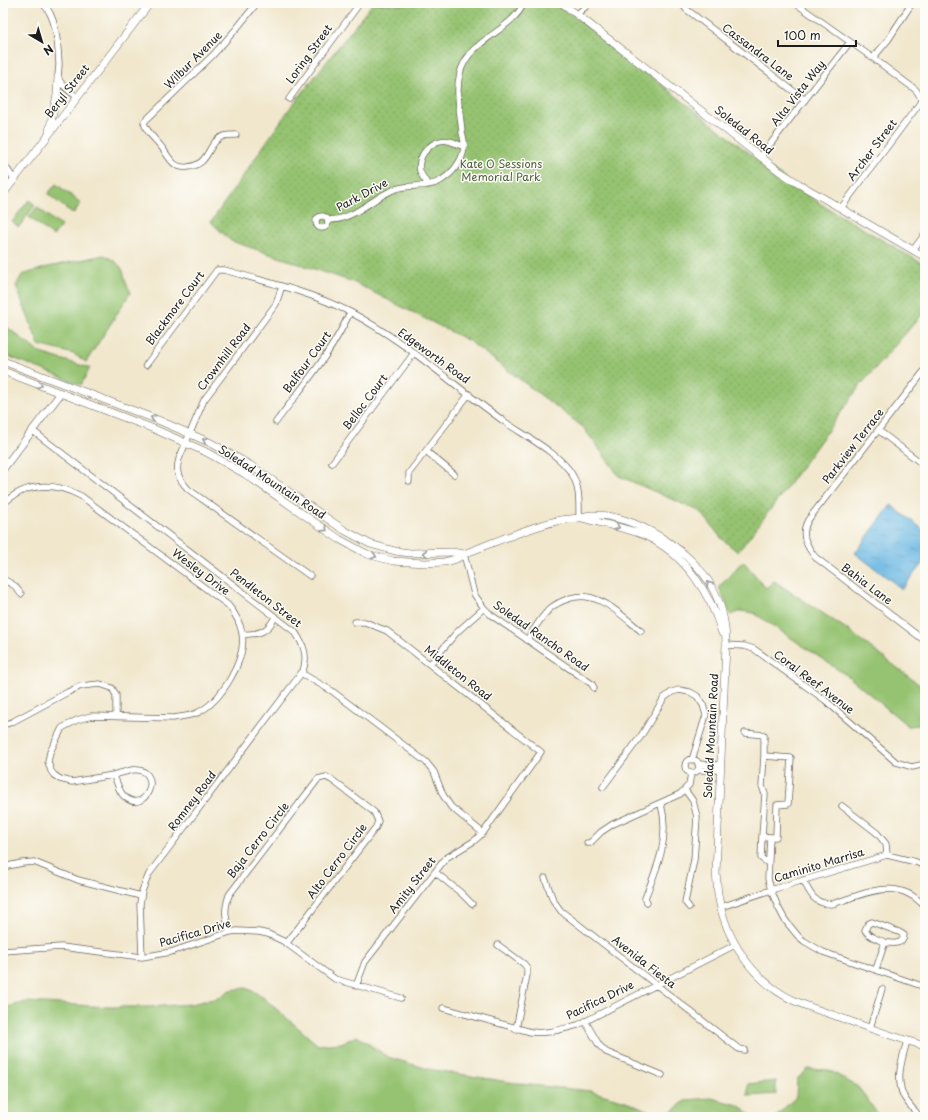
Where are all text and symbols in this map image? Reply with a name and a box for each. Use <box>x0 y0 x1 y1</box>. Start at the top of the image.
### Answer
street label: Cassandra Lane <box>719 19 798 84</box>
street label: Loring Street <box>281 20 336 87</box>
north arrow <box>22 22 62 62</box>
scale bar <box>778 22 856 48</box>
text: 100 m <box>784 26 821 44</box>
street label: Wilbur Avenue <box>160 27 226 93</box>
text: N <box>40 41 57 60</box>
street label: Alta Vista Way <box>766 56 829 129</box>
street label: Beryl Street <box>40 60 93 121</box>
street label: Soledad Road <box>711 101 778 158</box>
street label: Archer Street <box>843 115 900 184</box>
park label: Kate O Sessions Memorial Park <box>460 155 542 185</box>
street label: Park Drive <box>333 174 391 215</box>
street label: Blackmore Court <box>141 267 208 348</box>
street label: Crownhill Road <box>193 320 254 394</box>
street label: Edgeworth Road <box>395 324 474 388</box>
street label: Balfour Court <box>278 327 335 396</box>
street label: Belloc Court <box>338 370 392 433</box>
one-way arrow <box>36 380 43 389</box>
street label: Parkview Terrace <box>818 404 888 487</box>
one-way arrow <box>150 414 157 423</box>
one-way arrow <box>201 437 209 445</box>
street label: Soledad Mountain Road <box>215 440 330 523</box>
one-way arrow <box>614 522 621 531</box>
one-way arrow <box>321 524 328 532</box>
street label: Wesley Drive <box>169 544 234 599</box>
one-way arrow <box>422 549 428 557</box>
one-way arrow <box>370 551 377 560</box>
street label: Bahia Lane <box>838 559 896 608</box>
street label: Pendleton Street <box>227 564 306 631</box>
one-way arrow <box>706 581 714 588</box>
street label: Soledad Rancho Road <box>490 596 593 675</box>
street label: Middleton Road <box>421 641 496 704</box>
street label: Coral Reef Avenue <box>770 646 858 718</box>
street label: Soledad Mountain Road <box>699 673 722 799</box>
street label: Romney Road <box>163 767 220 834</box>
street label: Baja Cerro Circle <box>222 798 293 881</box>
street label: Alto Cerro Circle <box>302 819 371 902</box>
street label: Caminito Marrisa <box>772 842 867 886</box>
street label: Amity Street <box>384 852 440 917</box>
street label: Pacifica Drive <box>157 914 233 951</box>
street label: Avenida Fiesta <box>609 931 681 993</box>
street label: Pacifica Drive <box>563 976 637 1023</box>

